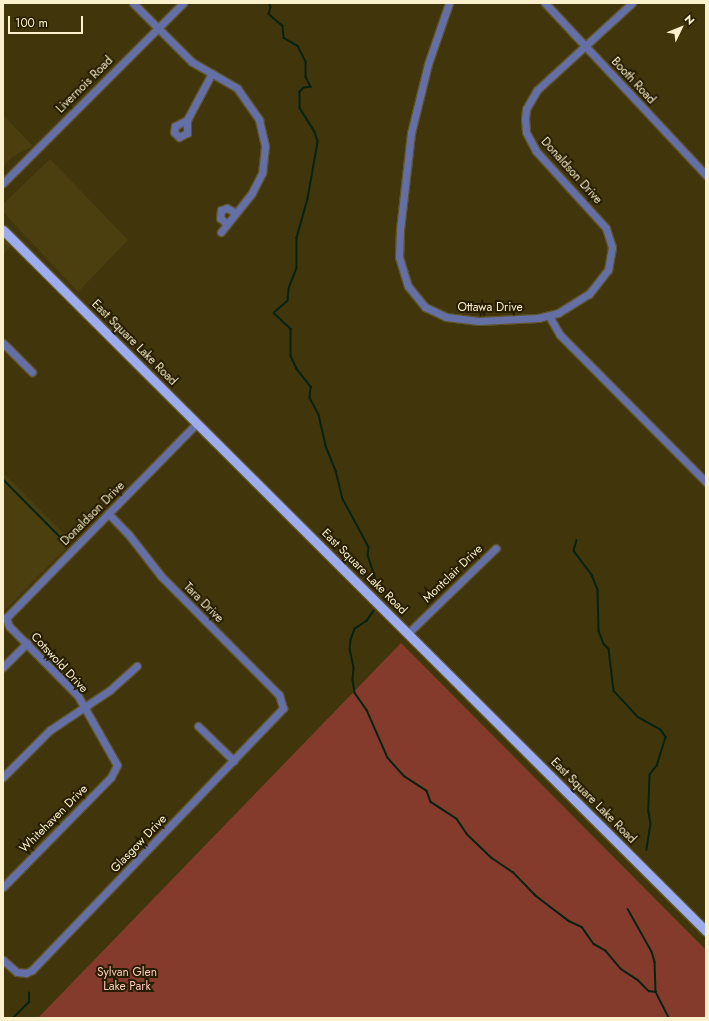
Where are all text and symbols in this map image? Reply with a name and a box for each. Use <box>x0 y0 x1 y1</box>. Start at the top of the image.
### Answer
scale bar <box>10 8 85 34</box>
north arrow <box>661 8 701 48</box>
text: N <box>681 11 699 28</box>
text: 100 m <box>15 14 48 32</box>
street label: Livernois Road <box>54 54 116 116</box>
street label: Booth Road <box>608 55 658 107</box>
street label: Donaldson Drive <box>537 135 605 207</box>
street label: East Square Lake Road <box>88 297 180 389</box>
street label: Ottawa Drive <box>457 301 523 315</box>
street label: Donaldson Drive <box>58 479 128 549</box>
street label: East Square Lake Road <box>318 526 410 618</box>
street label: Montclair Drive <box>420 542 486 606</box>
street label: Tara Drive <box>180 580 226 626</box>
street label: Cotswold Drive <box>28 630 90 696</box>
street label: East Square Lake Road <box>547 755 639 847</box>
street label: Whitehaven Drive <box>17 782 91 856</box>
street label: Glasgow Drive <box>108 812 170 876</box>
park label: Sylvan Glen Lake Park <box>97 966 157 994</box>

